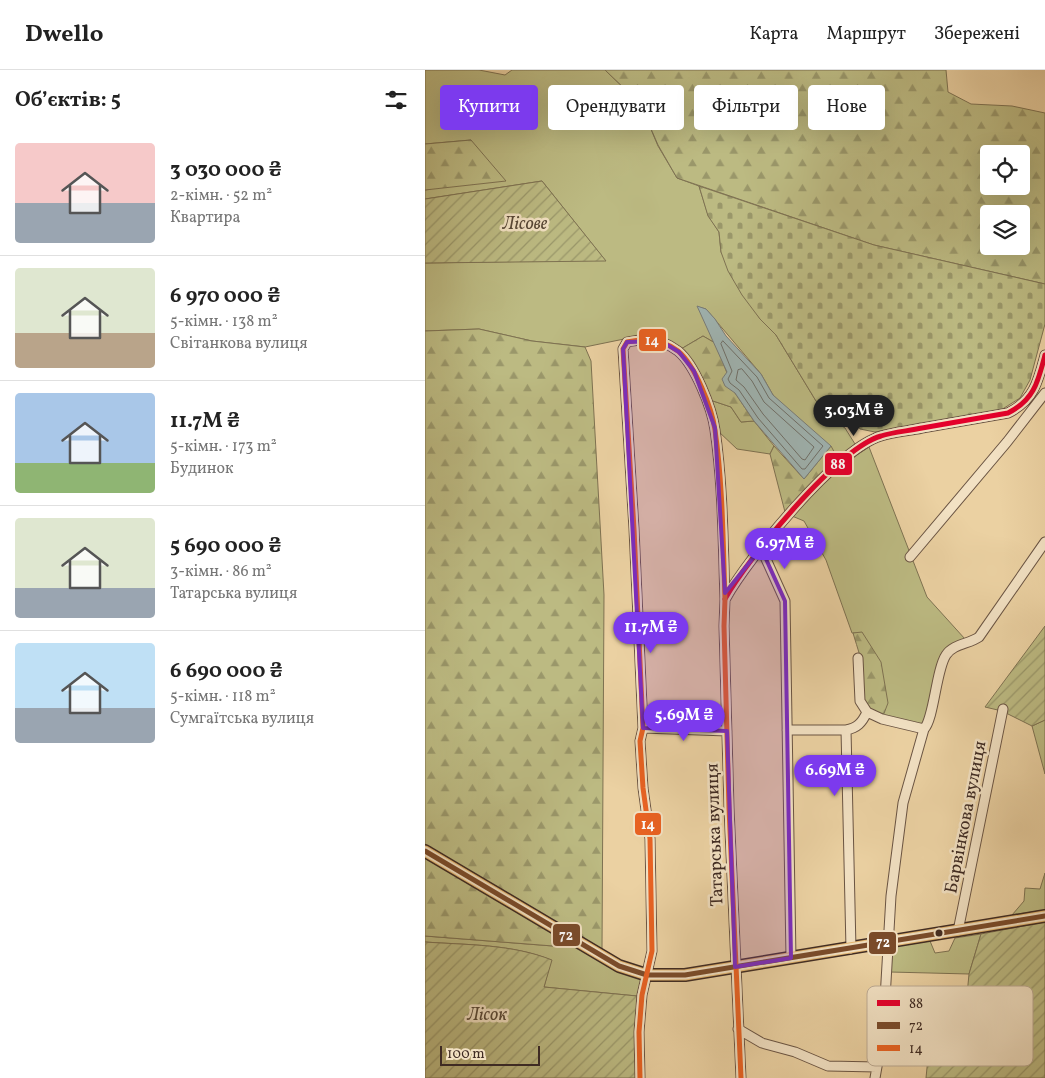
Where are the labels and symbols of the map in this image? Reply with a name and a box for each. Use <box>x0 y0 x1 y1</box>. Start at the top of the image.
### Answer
park label: Лісове <box>502 212 548 237</box>
line badge: 14 <box>638 328 667 352</box>
text: 14 <box>645 332 660 351</box>
pin: 3.03M ₴ <box>808 394 900 437</box>
line badge: 88 <box>824 452 853 476</box>
text: 88 <box>830 456 846 475</box>
pin: 6.97M ₴ <box>739 528 831 570</box>
pin: 11.7M ₴ <box>605 612 697 654</box>
pin: 5.69M ₴ <box>638 700 730 742</box>
street label: Барвінкова вулиця <box>939 739 994 896</box>
pin: 6.69M ₴ <box>789 754 881 797</box>
street label: Татарська вулиця <box>701 763 730 907</box>
line badge: 14 <box>634 812 662 836</box>
text: 14 <box>641 816 656 835</box>
line badge: 72 <box>552 923 581 947</box>
text: 72 <box>559 927 573 946</box>
unlabelled marker <box>934 928 944 938</box>
line badge: 72 <box>868 931 897 955</box>
text: 72 <box>876 934 890 953</box>
legend <box>867 986 1033 1066</box>
text: 88 <box>909 995 923 1014</box>
park label: Лісок <box>466 1003 507 1028</box>
text: 72 <box>909 1017 923 1036</box>
text: 14 <box>909 1040 923 1059</box>
scale bar <box>440 1043 540 1066</box>

